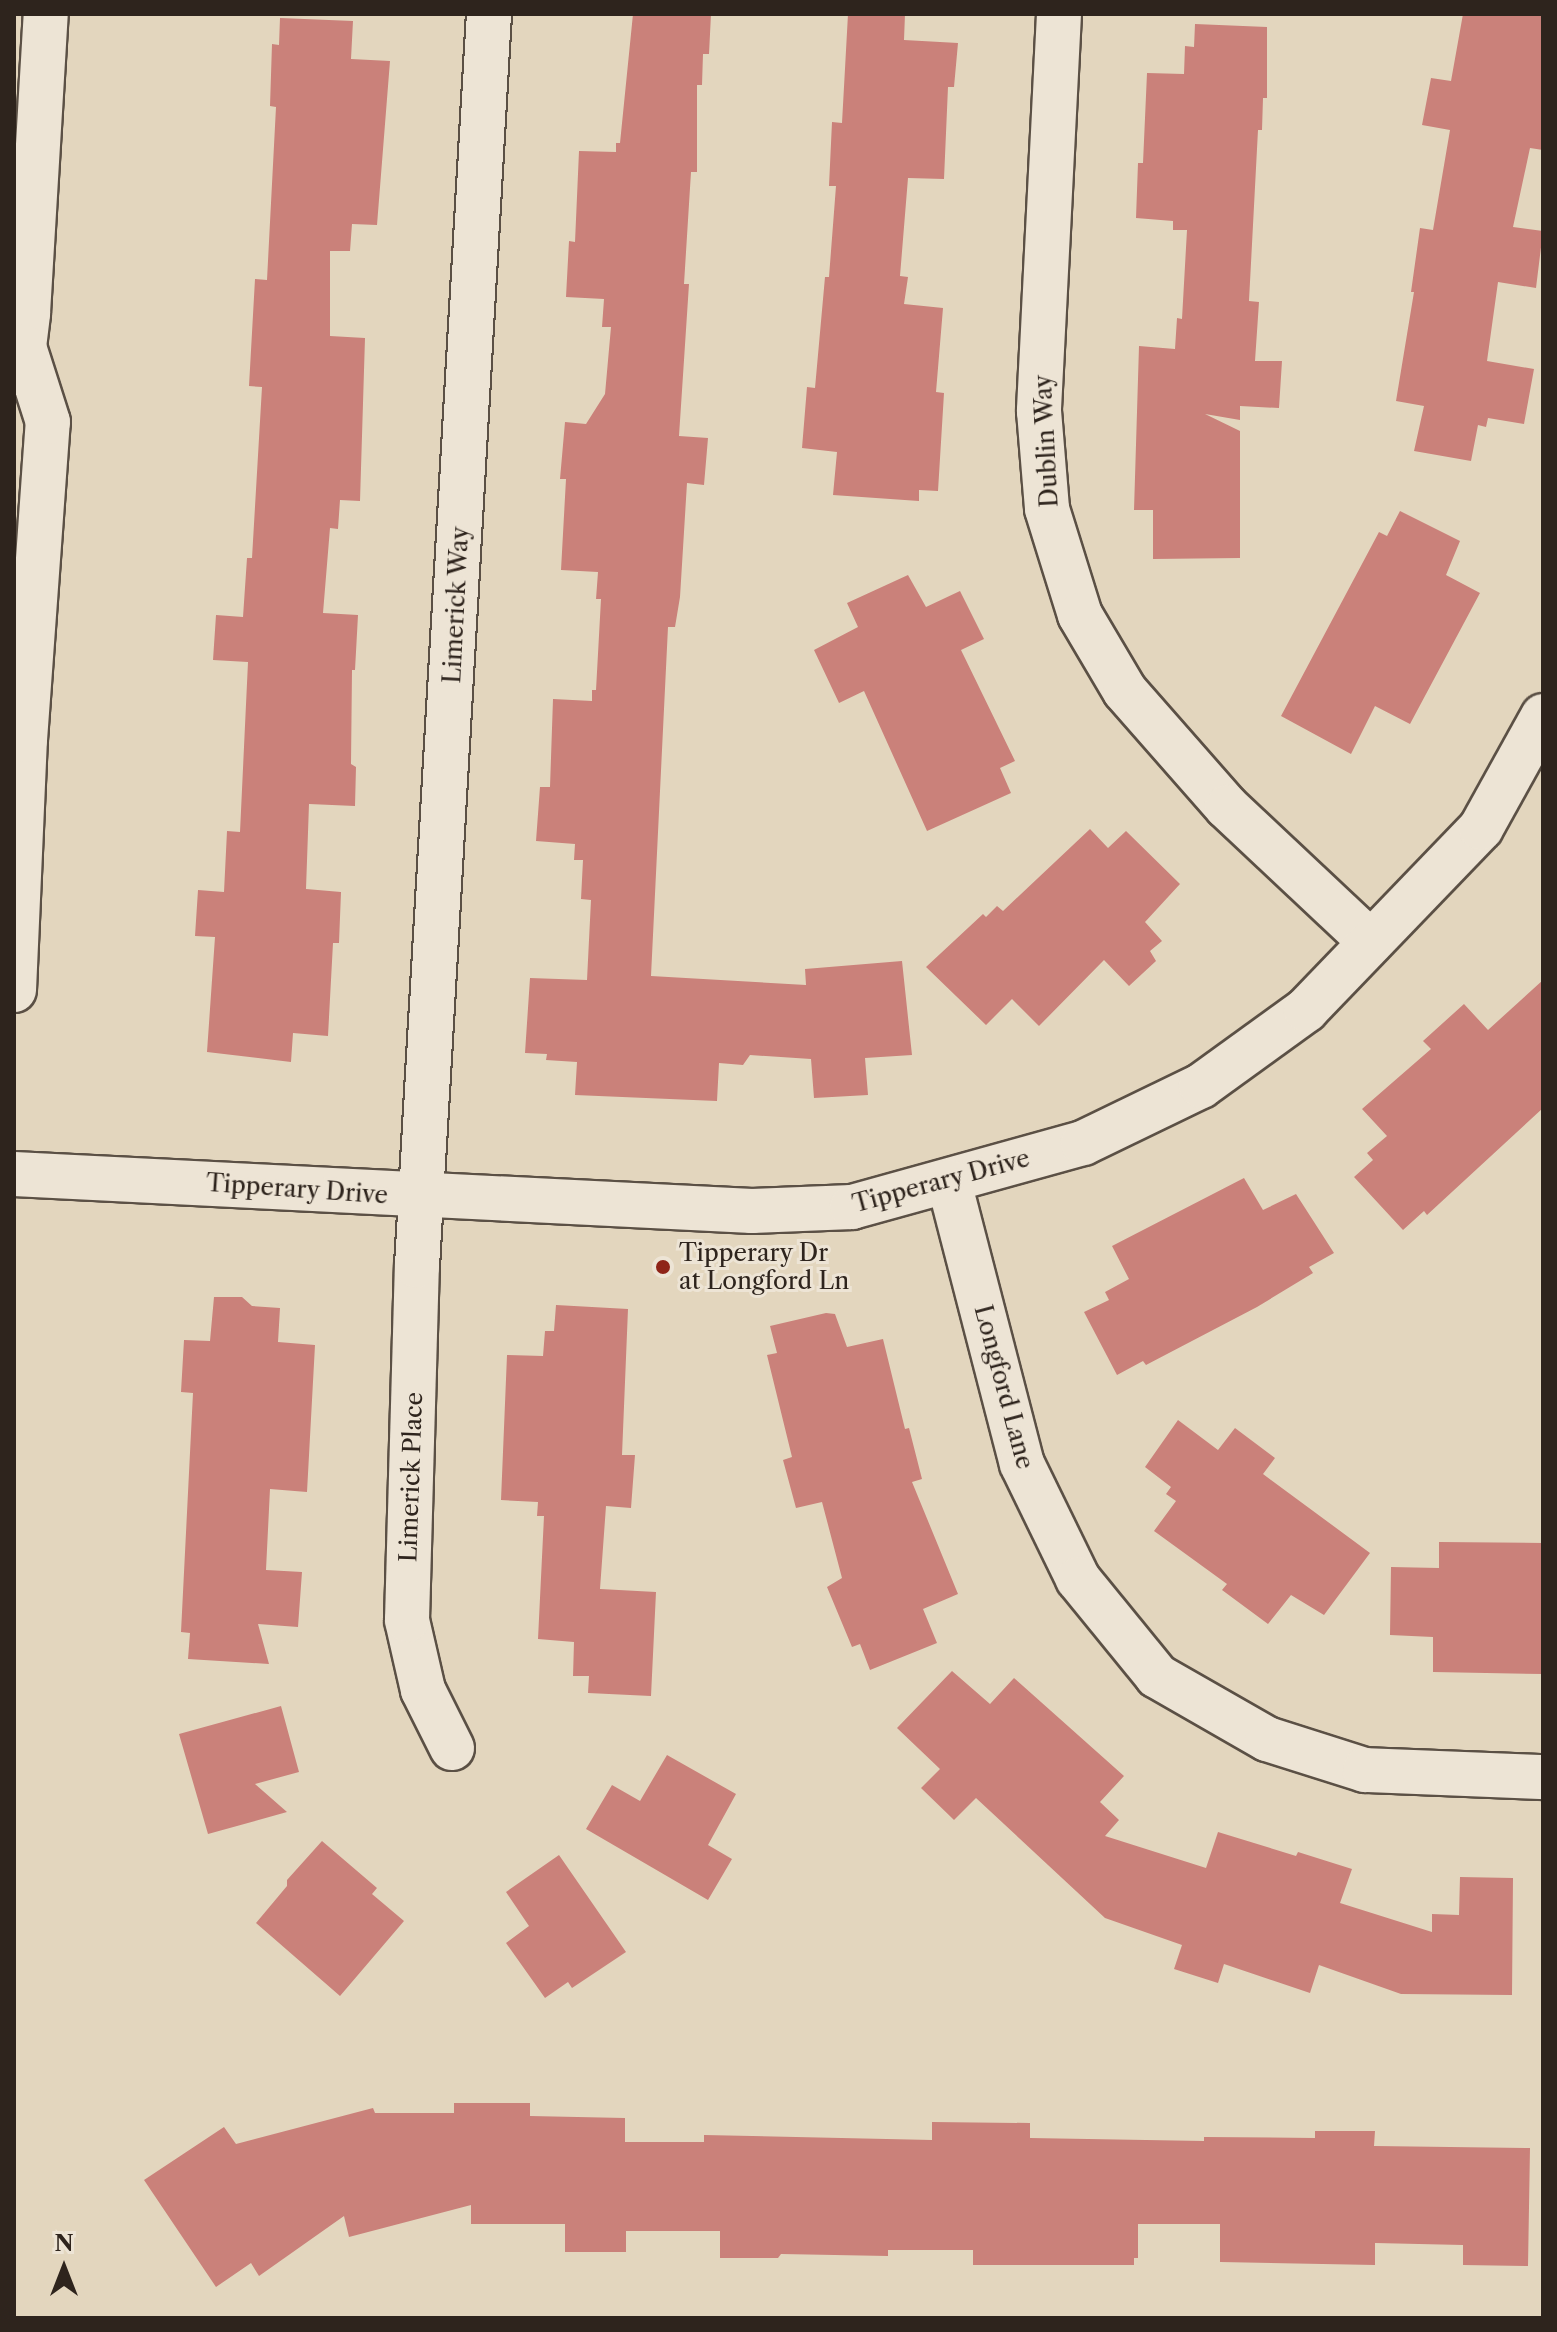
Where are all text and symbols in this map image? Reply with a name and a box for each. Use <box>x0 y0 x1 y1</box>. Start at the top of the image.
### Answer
street label: Dublin Way <box>1028 373 1064 509</box>
street label: Limerick Way <box>437 525 475 685</box>
street label: Tipperary Drive <box>849 1143 1033 1219</box>
street label: Tipperary Drive <box>205 1168 389 1210</box>
place label: Tipperary Dr at Longford Ln <box>679 1239 849 1295</box>
marker: Tipperary Dr at Longford Ln <box>654 1258 672 1276</box>
street label: Longford Lane <box>968 1302 1040 1472</box>
street label: Limerick Place <box>394 1391 428 1563</box>
north arrow <box>24 2228 104 2308</box>
text: N <box>54 2230 74 2257</box>

